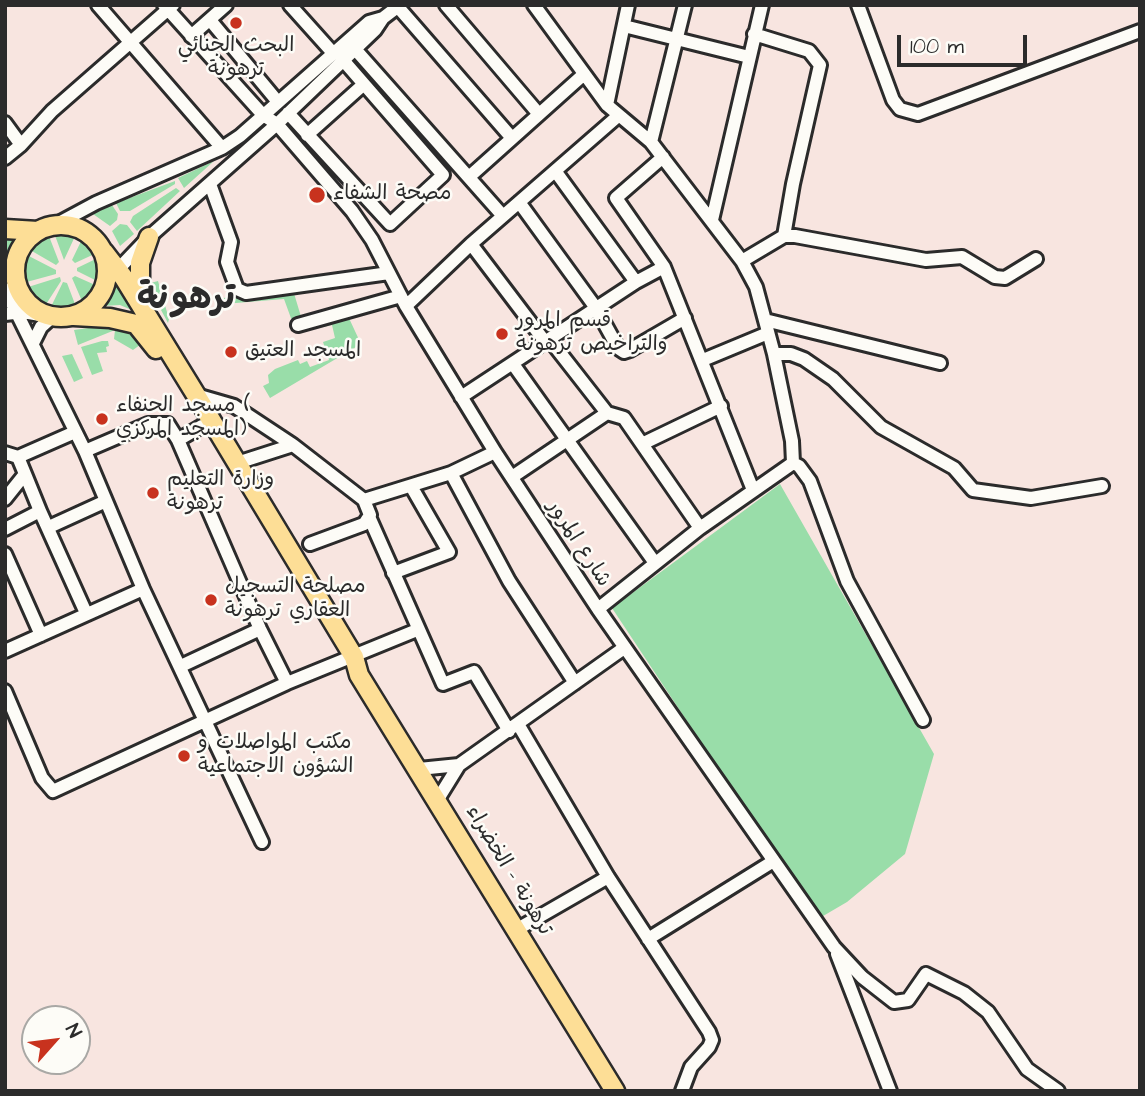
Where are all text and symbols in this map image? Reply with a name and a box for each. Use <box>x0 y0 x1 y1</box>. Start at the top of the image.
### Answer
marker: البحث الجنائي ترهونة <box>228 15 244 31</box>
scale bar <box>900 21 1030 65</box>
text: 100 m <box>910 32 964 61</box>
place label: البحث الجنائي ترهونة <box>178 34 294 84</box>
place label: مصحة الشفاء <box>333 182 451 208</box>
marker: مصحة الشفاء <box>307 185 327 205</box>
district label: ترهونة <box>137 280 235 322</box>
place label: قسم المرور والتراخيص ترهونة <box>516 309 667 359</box>
marker: قسم المرور والتراخيص ترهونة <box>494 326 510 342</box>
place label: المسجد العتيق <box>245 339 361 365</box>
marker: المسجد العتيق <box>223 344 239 360</box>
place label: مسجد الحنفاء ( المسجد المركزي) <box>116 394 250 444</box>
marker: مسجد الحنفاء ( المسجد المركزي) <box>94 411 110 427</box>
place label: وزارة التعليم ترهونة <box>167 468 274 518</box>
marker: وزارة التعليم ترهونة <box>145 485 161 501</box>
street label: شارع المرور <box>541 496 615 592</box>
place label: مصلحة التسجيل العقاري ترهونة <box>225 575 366 625</box>
marker: مصلحة التسجيل العقاري ترهونة <box>203 592 219 608</box>
place label: مكتب المواصلات و الشؤون الاجتماعية <box>198 731 353 781</box>
marker: مكتب المواصلات و الشؤون الاجتماعية <box>176 748 192 764</box>
street label: ترهونة - الخضراء <box>459 801 557 941</box>
north arrow <box>21 1005 91 1075</box>
text: N <box>58 1019 88 1042</box>

